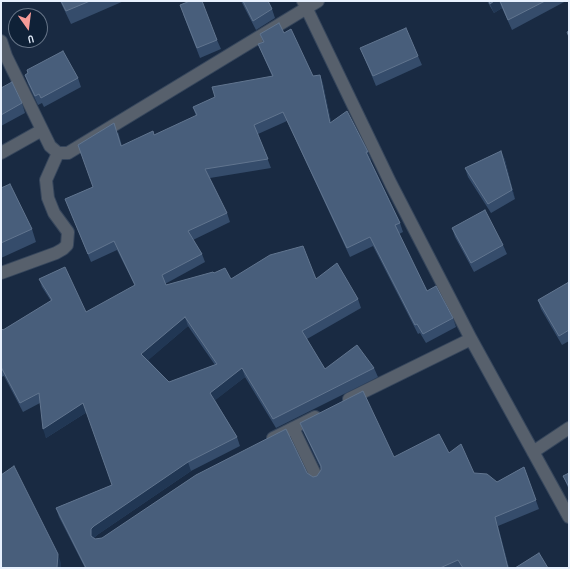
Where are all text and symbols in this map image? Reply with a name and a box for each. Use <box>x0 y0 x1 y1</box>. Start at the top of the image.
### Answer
north arrow <box>8 8 48 48</box>
text: U <box>26 32 35 46</box>

